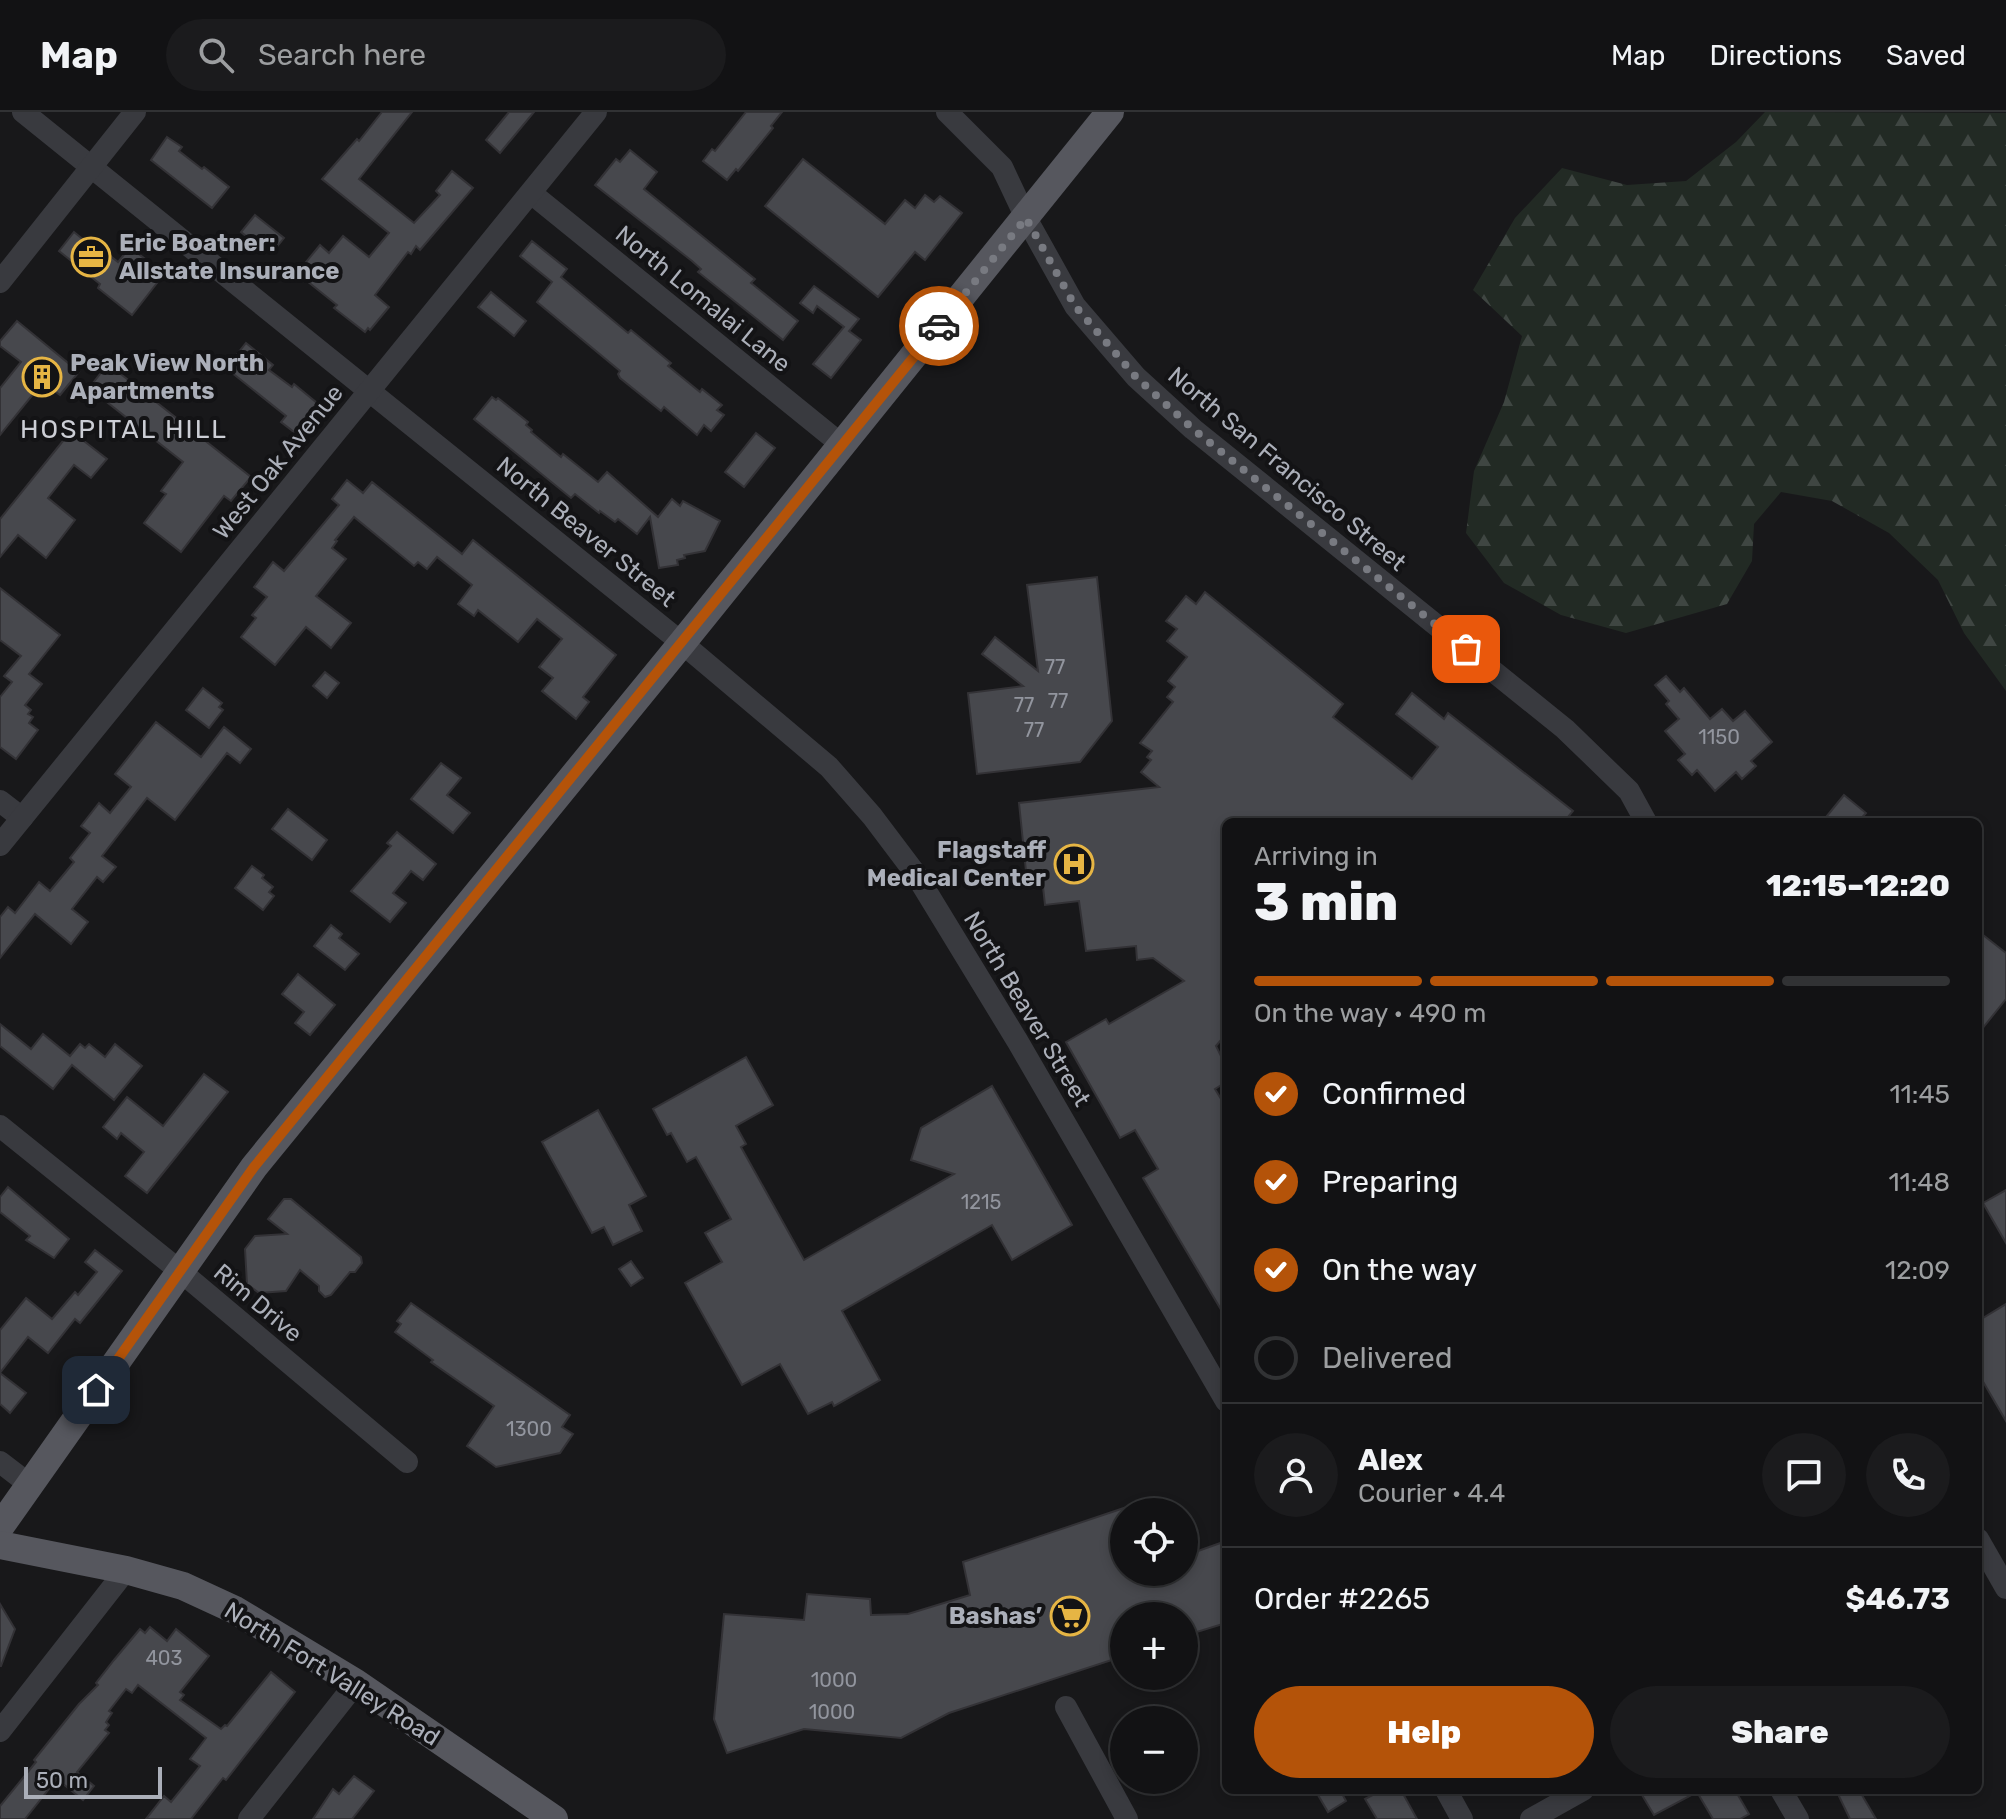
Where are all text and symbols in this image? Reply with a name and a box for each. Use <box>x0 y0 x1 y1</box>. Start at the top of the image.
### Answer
search box <box>166 19 726 91</box>
text: Map <box>40 32 118 78</box>
icon: search <box>194 33 238 77</box>
text: Search here <box>258 37 426 73</box>
text: Map <box>1611 39 1665 72</box>
text: Directions <box>1709 39 1842 72</box>
text: Saved <box>1886 39 1966 72</box>
street label: North Lomalai Lane <box>610 220 796 378</box>
place label: Eric Boatner: Allstate Insurance <box>119 229 340 285</box>
office icon: Eric Boatner: Allstate Insurance <box>70 236 112 278</box>
courier <box>899 286 979 366</box>
icon: car <box>917 304 961 348</box>
place label: Peak View North Apartments <box>70 349 264 405</box>
building icon: Peak View North Apartments <box>21 356 63 398</box>
street label: North San Francisco Street <box>1162 361 1412 577</box>
street label: West Oak Avenue <box>207 379 349 545</box>
district label: HOSPITAL HILL <box>20 414 228 445</box>
street label: North Beaver Street <box>491 451 681 613</box>
pin <box>1432 615 1500 683</box>
icon: bag <box>1444 627 1488 671</box>
house number: 77 <box>1045 655 1065 679</box>
house number: 77 <box>1048 689 1068 713</box>
house number: 77 <box>1014 693 1034 717</box>
house number: 77 <box>1024 718 1044 742</box>
house number: 1150 <box>1698 725 1740 749</box>
place label: Flagstaff Medical Center <box>867 836 1047 892</box>
text: Arriving in <box>1254 841 1378 872</box>
hospital icon: Flagstaff Medical Center <box>1053 843 1095 885</box>
text: 12:15–12:20 <box>1766 868 1950 904</box>
text: 3 min <box>1254 871 1398 933</box>
street label: North Beaver Street <box>958 907 1096 1111</box>
text: On the way · 490 m <box>1254 998 1486 1029</box>
icon: check <box>1254 1072 1298 1116</box>
text: Confirmed <box>1322 1076 1466 1112</box>
text: 11:45 <box>1889 1079 1950 1110</box>
icon: check <box>1254 1160 1298 1204</box>
text: Preparing <box>1322 1164 1458 1200</box>
text: 11:48 <box>1888 1167 1950 1198</box>
house number: 1215 <box>961 1190 1001 1214</box>
icon: check <box>1254 1248 1298 1292</box>
text: On the way <box>1322 1252 1477 1288</box>
text: 12:09 <box>1885 1255 1950 1286</box>
street label: Rim Drive <box>208 1258 308 1348</box>
text: Delivered <box>1322 1340 1453 1376</box>
pin <box>62 1356 130 1424</box>
icon: home <box>74 1368 118 1412</box>
house number: 1300 <box>506 1417 552 1441</box>
button: person <box>1254 1433 1338 1517</box>
button: chat <box>1762 1433 1846 1517</box>
button: phone <box>1866 1433 1950 1517</box>
text: Alex <box>1358 1442 1423 1478</box>
text: Courier · 4.4 <box>1358 1478 1505 1509</box>
map controls <box>1110 1498 1198 1794</box>
button: locate <box>1110 1498 1198 1586</box>
text: Order #2265 <box>1254 1581 1430 1617</box>
text: $46.73 <box>1845 1581 1950 1617</box>
supermarket icon: Bashas’ <box>1049 1595 1091 1637</box>
street label: North Fort Valley Road <box>219 1596 445 1752</box>
place label: Bashas’ <box>949 1602 1042 1630</box>
button: + <box>1110 1602 1198 1690</box>
house number: 403 <box>145 1646 183 1670</box>
house number: 1000 <box>811 1668 857 1692</box>
button: Help <box>1254 1686 1594 1778</box>
button: Share <box>1610 1686 1950 1778</box>
house number: 1000 <box>809 1700 855 1724</box>
button: − <box>1110 1706 1198 1794</box>
scale bar <box>24 1763 162 1799</box>
text: 50 m <box>36 1767 88 1794</box>

